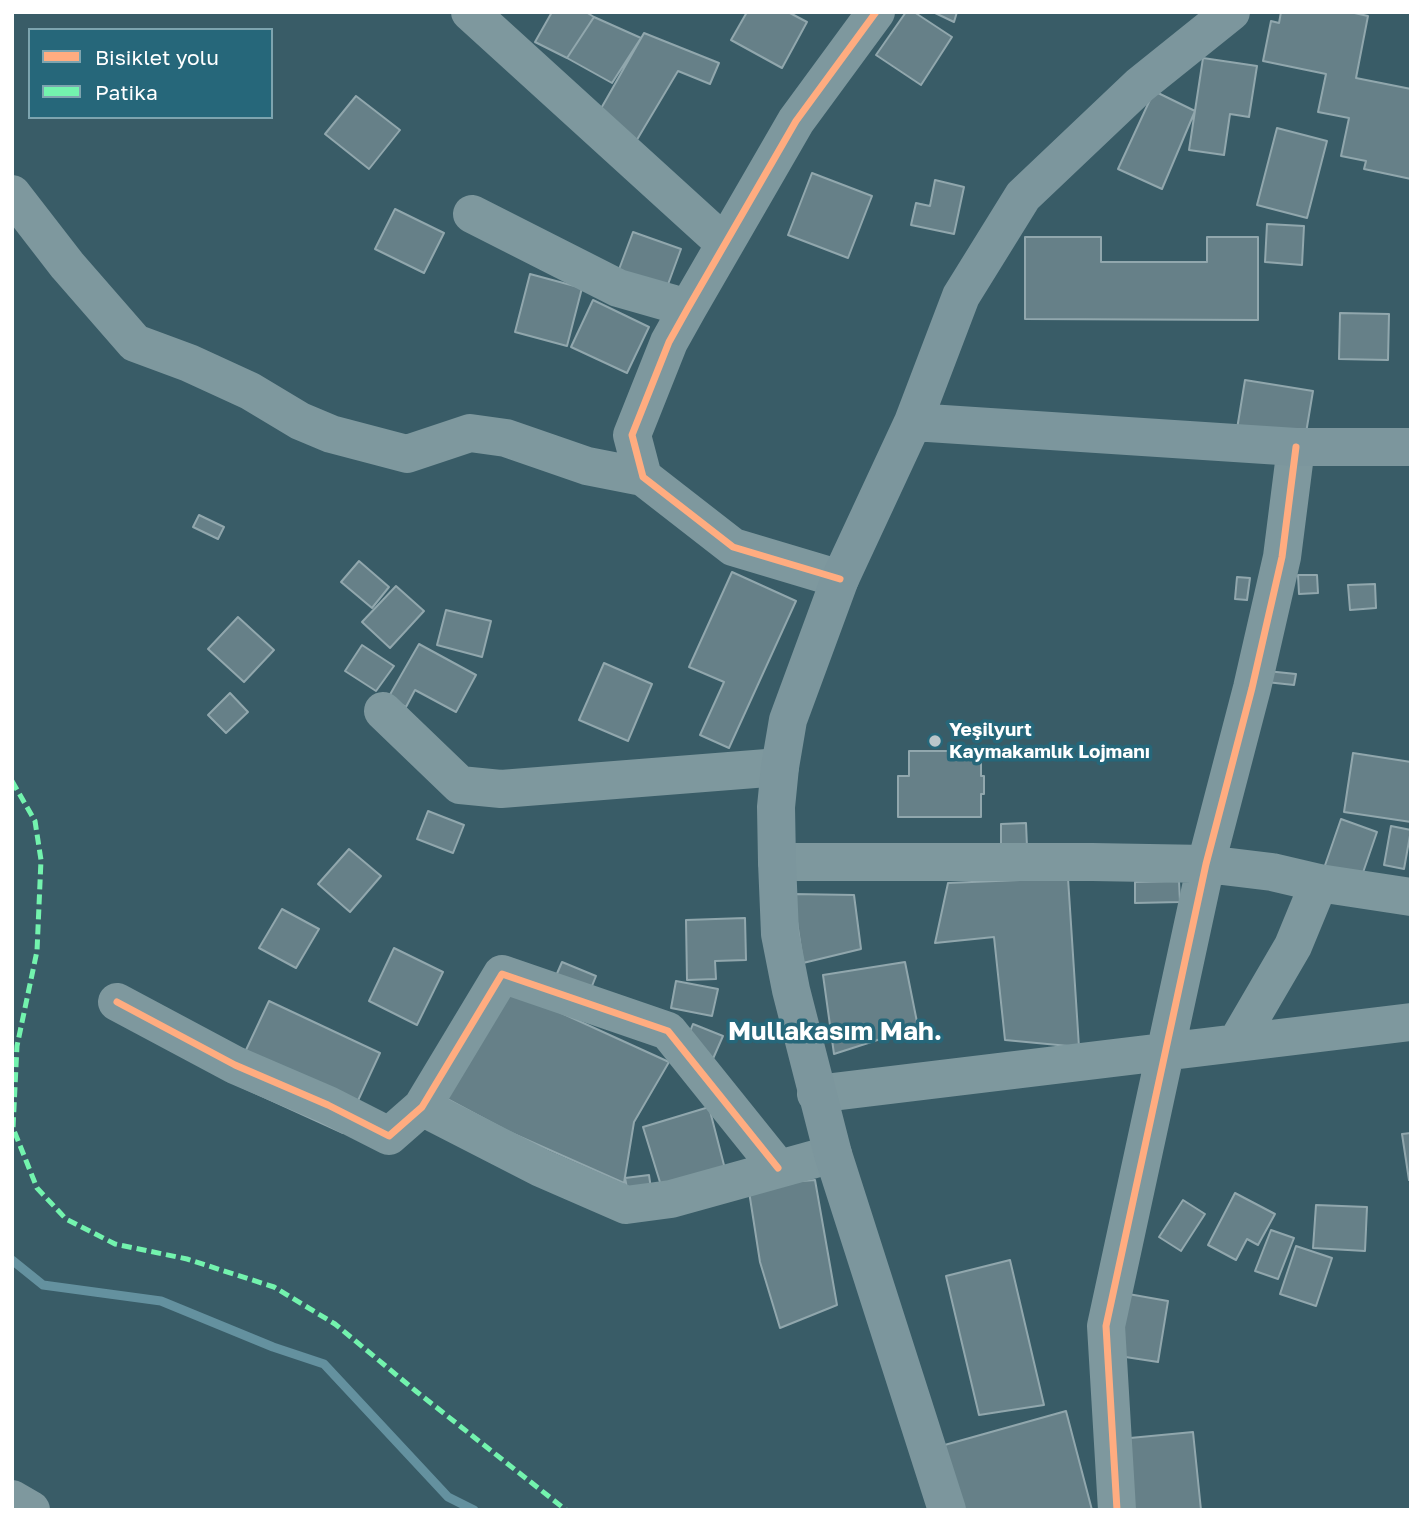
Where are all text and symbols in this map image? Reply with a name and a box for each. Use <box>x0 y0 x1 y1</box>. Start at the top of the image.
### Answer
legend <box>28 28 273 119</box>
text: Bisiklet yolu <box>95 44 219 70</box>
text: Patika <box>95 79 158 105</box>
place label: Yeşilyurt Kaymakamlık Lojmanı <box>949 719 1150 763</box>
marker: Yeşilyurt Kaymakamlık Lojmanı <box>927 733 943 749</box>
district label: Mullakasım Mah. <box>728 1016 942 1048</box>

